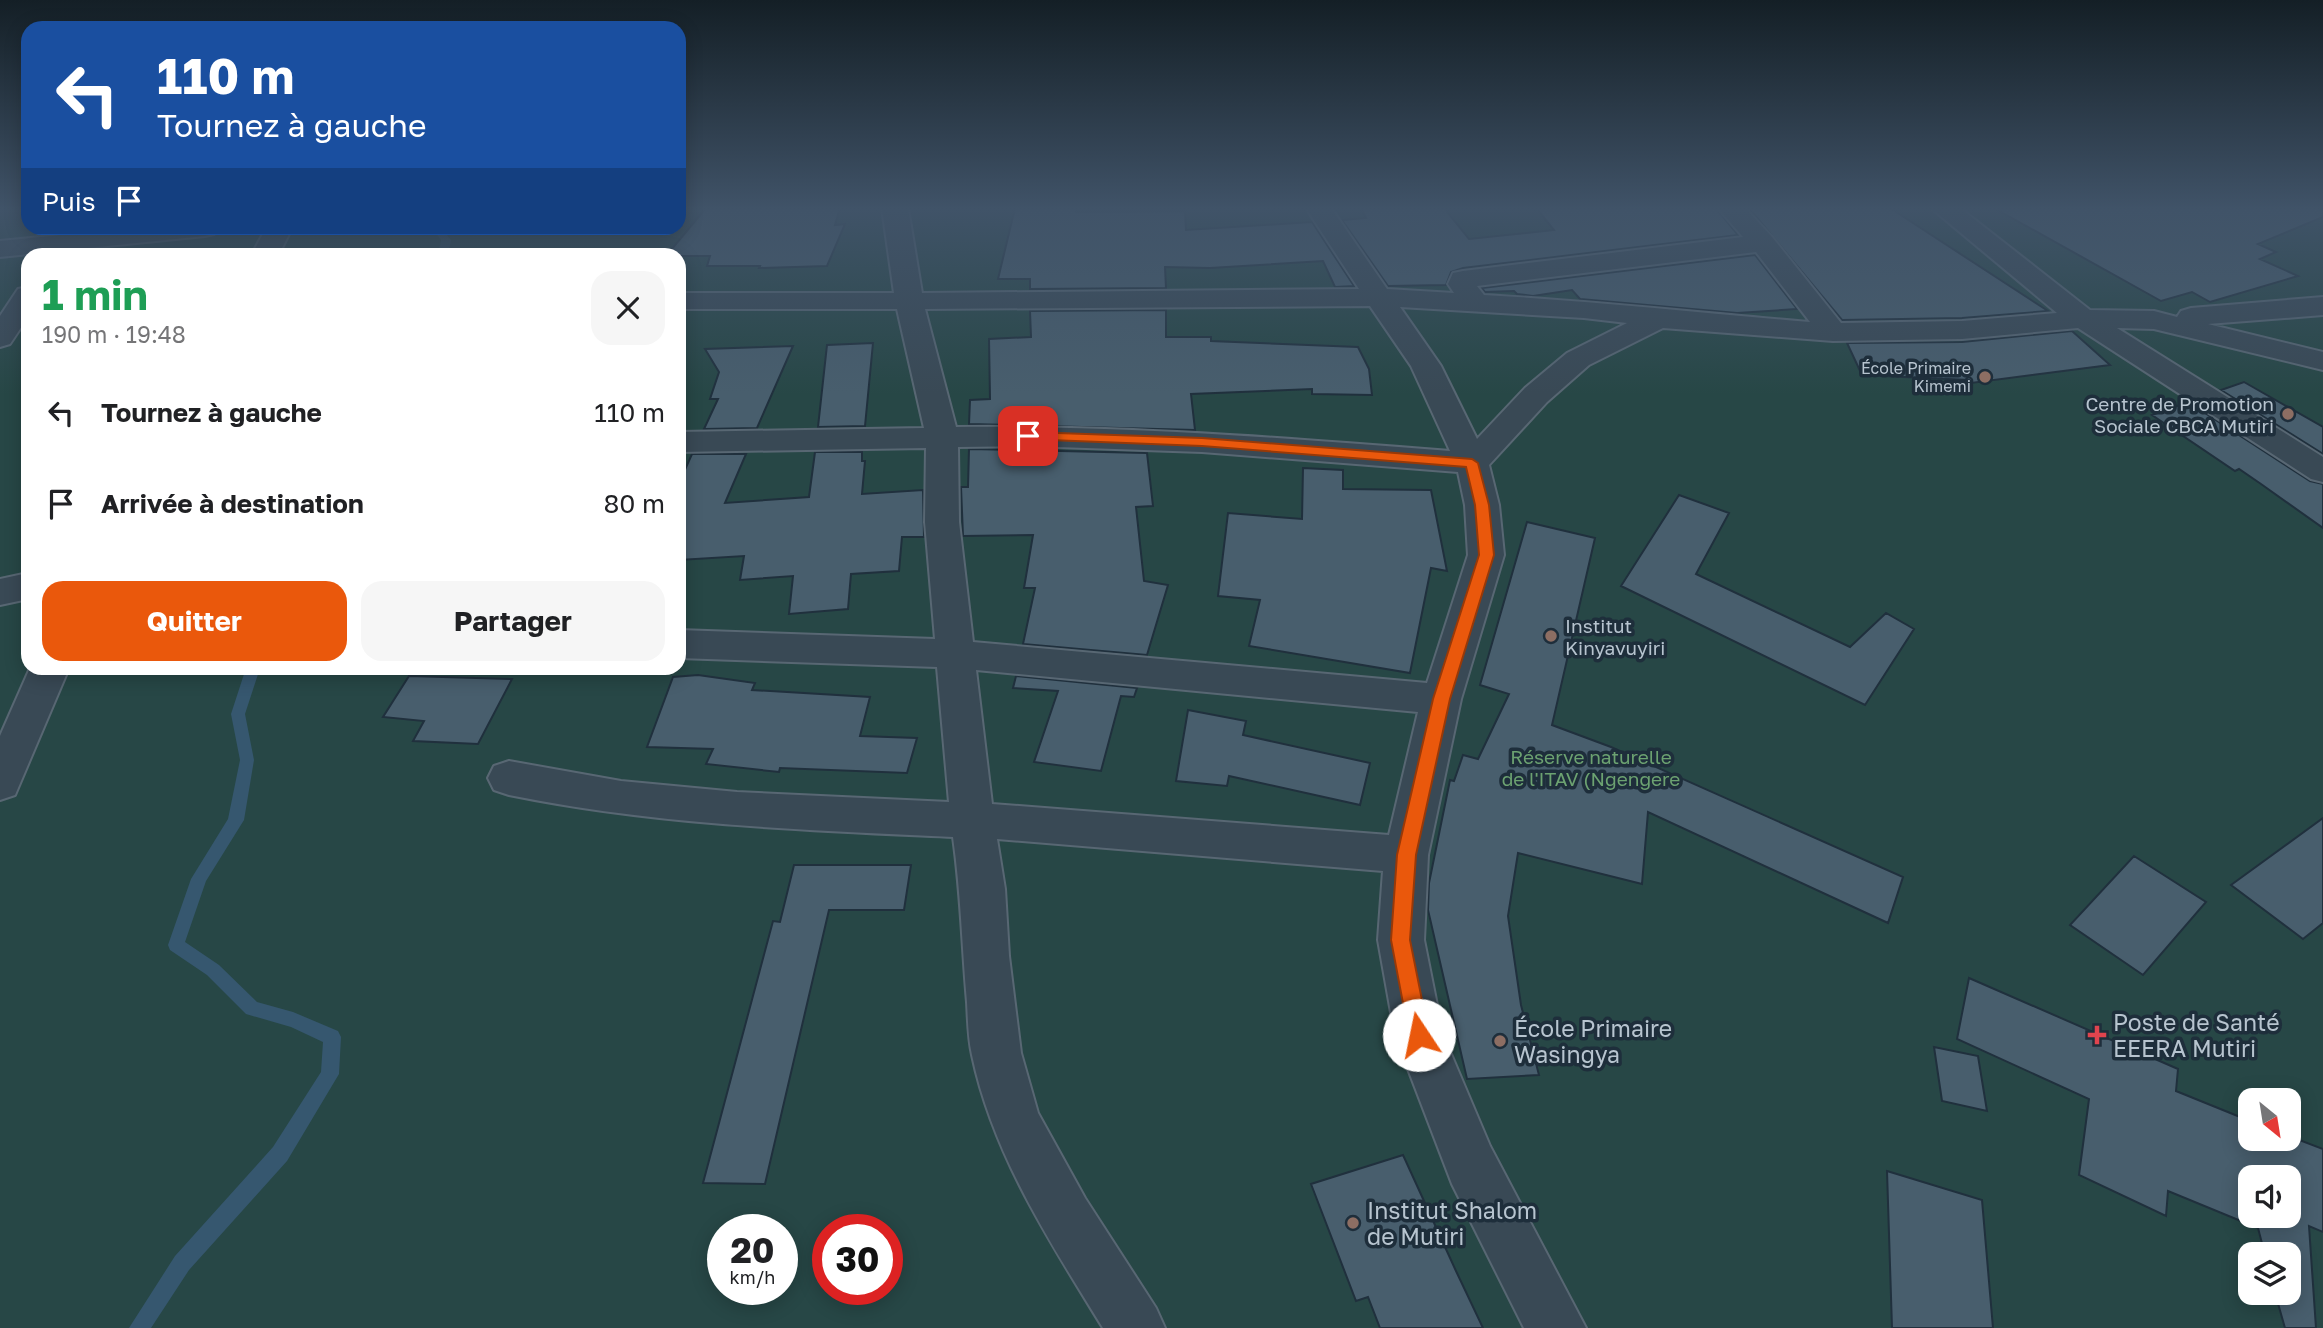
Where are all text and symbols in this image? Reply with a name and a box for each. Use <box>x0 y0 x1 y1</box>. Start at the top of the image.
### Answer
text: 110 m <box>157 46 294 105</box>
icon: left <box>42 49 133 140</box>
text: Tournez à gauche <box>157 106 426 144</box>
icon: arrive <box>110 182 148 220</box>
text: Puis <box>42 186 96 217</box>
text: 1 min <box>42 269 148 319</box>
button: close <box>591 271 665 345</box>
text: 190 m · 19:48 <box>42 320 186 348</box>
place label: École Primaire Kimemi <box>1861 358 1971 396</box>
marker: École Primaire Kimemi <box>1977 369 1993 385</box>
place label: Centre de Promotion Sociale CBCA Mutiri <box>2085 392 2274 437</box>
icon: left <box>42 394 80 432</box>
text: Tournez à gauche <box>101 397 322 428</box>
text: 110 m <box>594 397 665 428</box>
pin <box>998 406 1058 466</box>
marker: Centre de Promotion Sociale CBCA Mutiri <box>2280 406 2296 422</box>
icon: arrive <box>1009 417 1047 455</box>
icon: arrive <box>42 485 80 523</box>
text: Arrivée à destination <box>101 488 364 519</box>
text: 80 m <box>604 488 665 519</box>
button: Quitter <box>42 581 347 661</box>
button: Partager <box>361 581 665 661</box>
place label: Institut Kinyavuyiri <box>1565 614 1665 659</box>
marker: Institut Kinyavuyiri <box>1543 628 1559 644</box>
park label: Réserve naturelle de l'ITAV (Ngengere <box>1502 745 1680 790</box>
position arrow <box>1382 998 1456 1072</box>
place label: Poste de Santé EEERA Mutiri <box>2113 1008 2280 1062</box>
place label: École Primaire Wasingya <box>1514 1014 1672 1068</box>
marker: Poste de Santé EEERA Mutiri <box>2087 1025 2107 1045</box>
marker: École Primaire Wasingya <box>1492 1033 1508 1049</box>
north arrow <box>2238 1088 2301 1152</box>
map controls <box>2238 1088 2301 1305</box>
button: sound <box>2238 1165 2301 1228</box>
place label: Institut Shalom de Mutiri <box>1367 1196 1537 1250</box>
speed limit sign: 30 <box>812 1214 903 1305</box>
marker: Institut Shalom de Mutiri <box>1345 1215 1361 1231</box>
text: 20 <box>730 1229 775 1271</box>
button: layers <box>2238 1242 2301 1305</box>
text: km/h <box>730 1266 775 1288</box>

